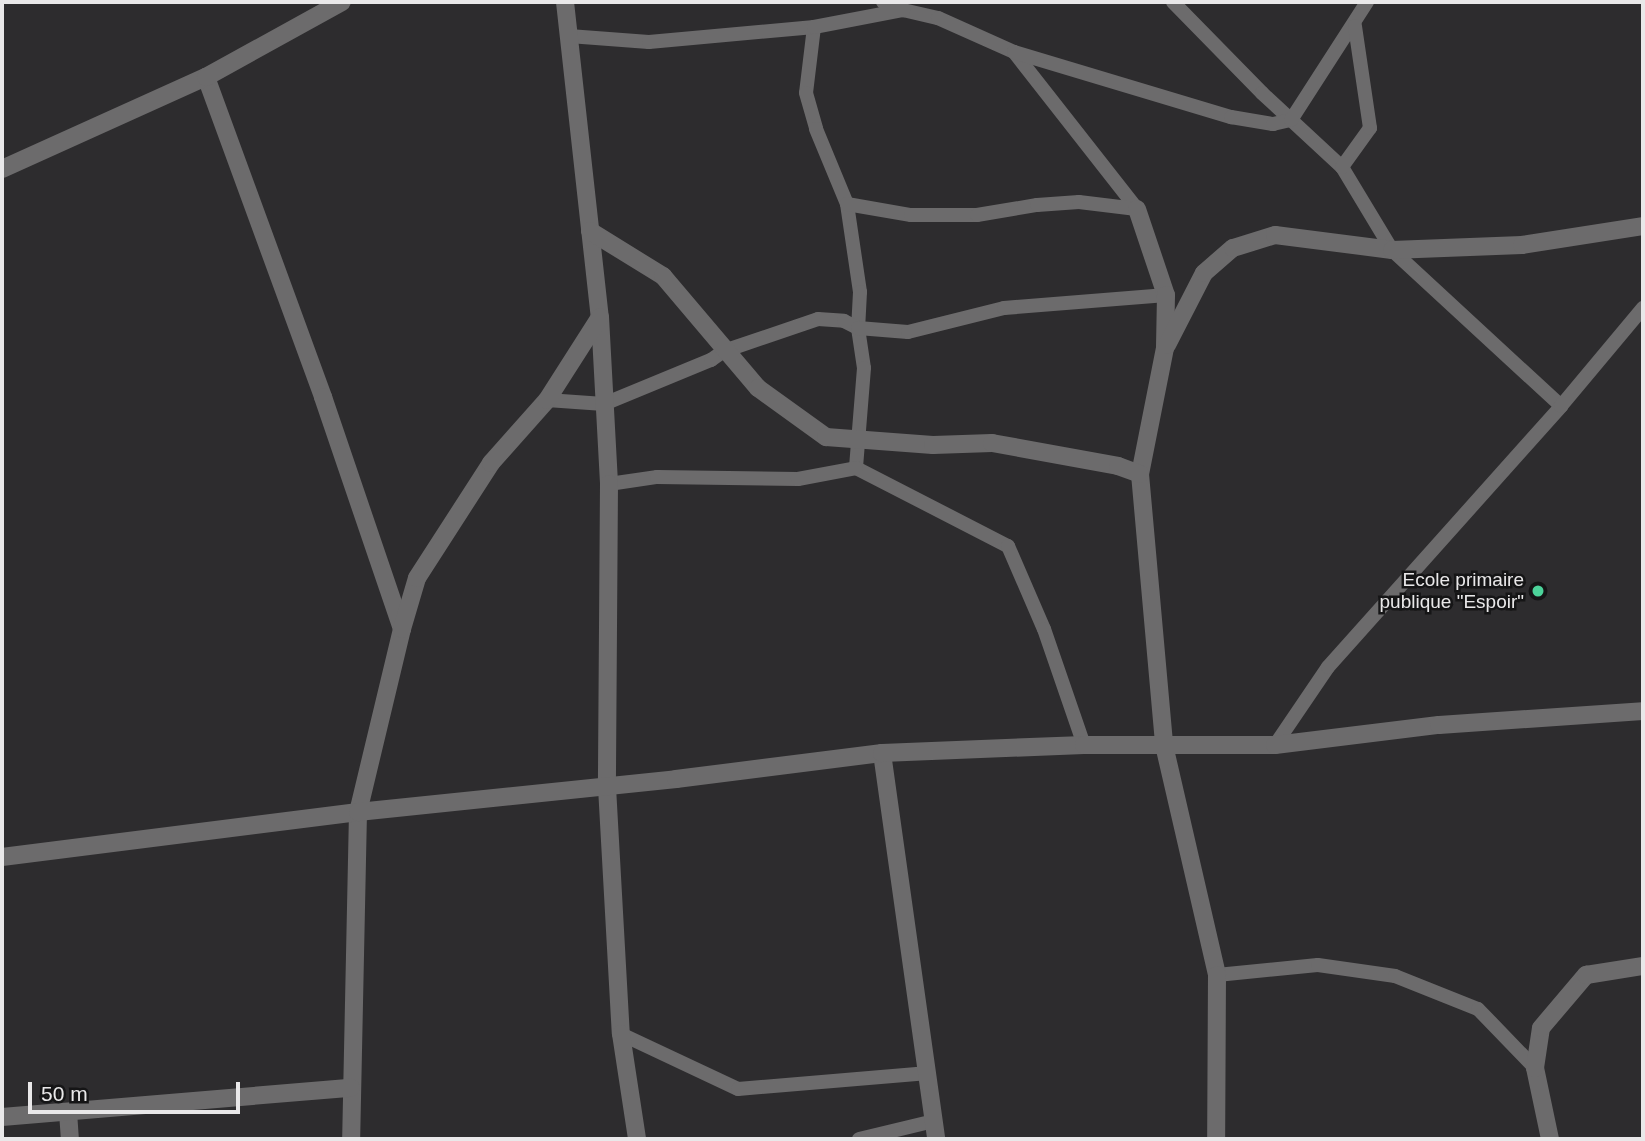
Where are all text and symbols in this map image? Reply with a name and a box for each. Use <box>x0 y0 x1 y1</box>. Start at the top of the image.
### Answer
place label: Ecole primaire publique "Espoir" <box>1380 569 1524 613</box>
marker: Ecole primaire publique "Espoir" <box>1530 583 1546 599</box>
scale bar <box>32 1068 243 1112</box>
text: 50 m <box>41 1082 88 1105</box>

